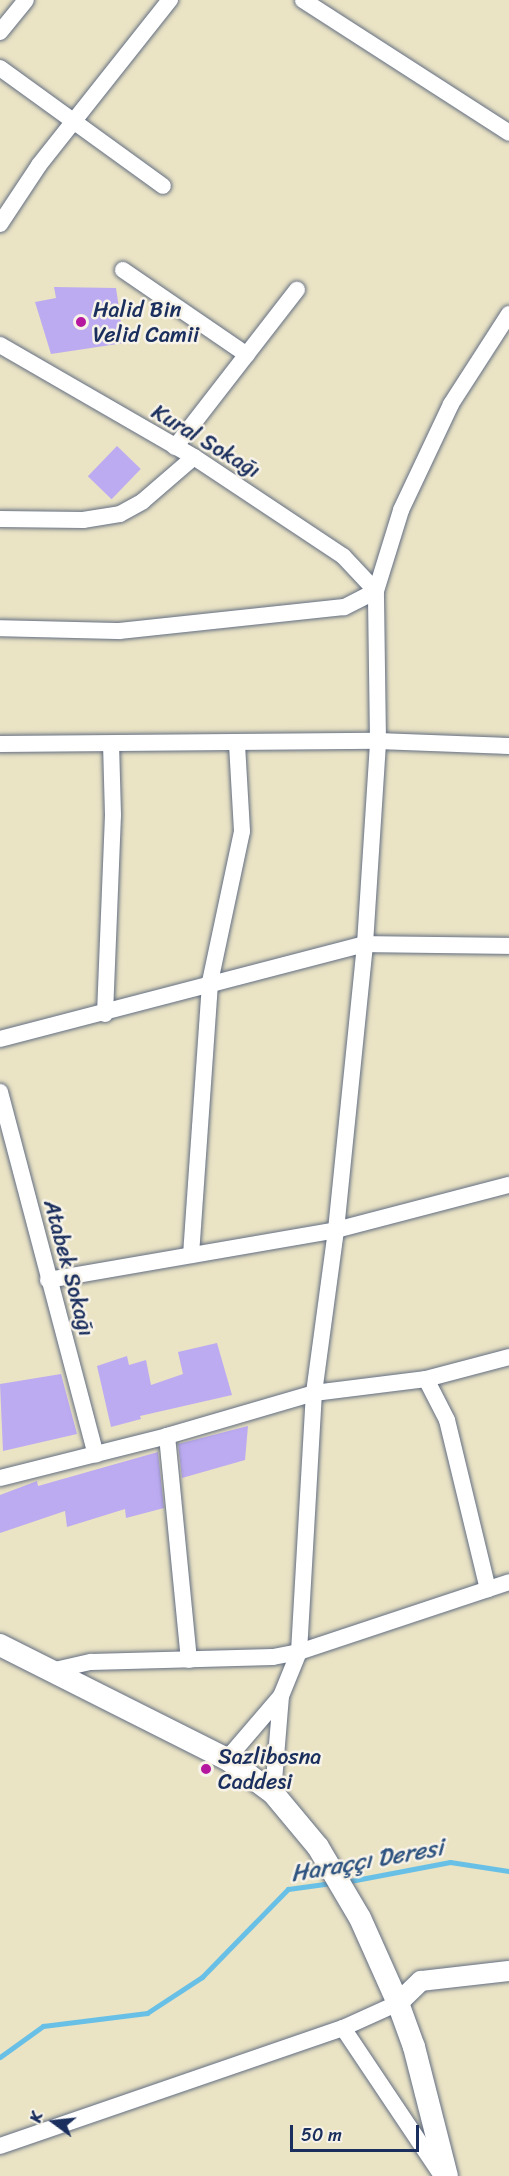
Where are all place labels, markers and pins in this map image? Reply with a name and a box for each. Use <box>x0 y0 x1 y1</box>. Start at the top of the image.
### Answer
place label: Halid Bin Velid Camii <box>93 296 199 348</box>
marker: Halid Bin Velid Camii <box>74 315 88 329</box>
place label: Sazlibosna Caddesi <box>218 1743 321 1795</box>
marker: Sazlibosna Caddesi <box>199 1762 213 1776</box>

